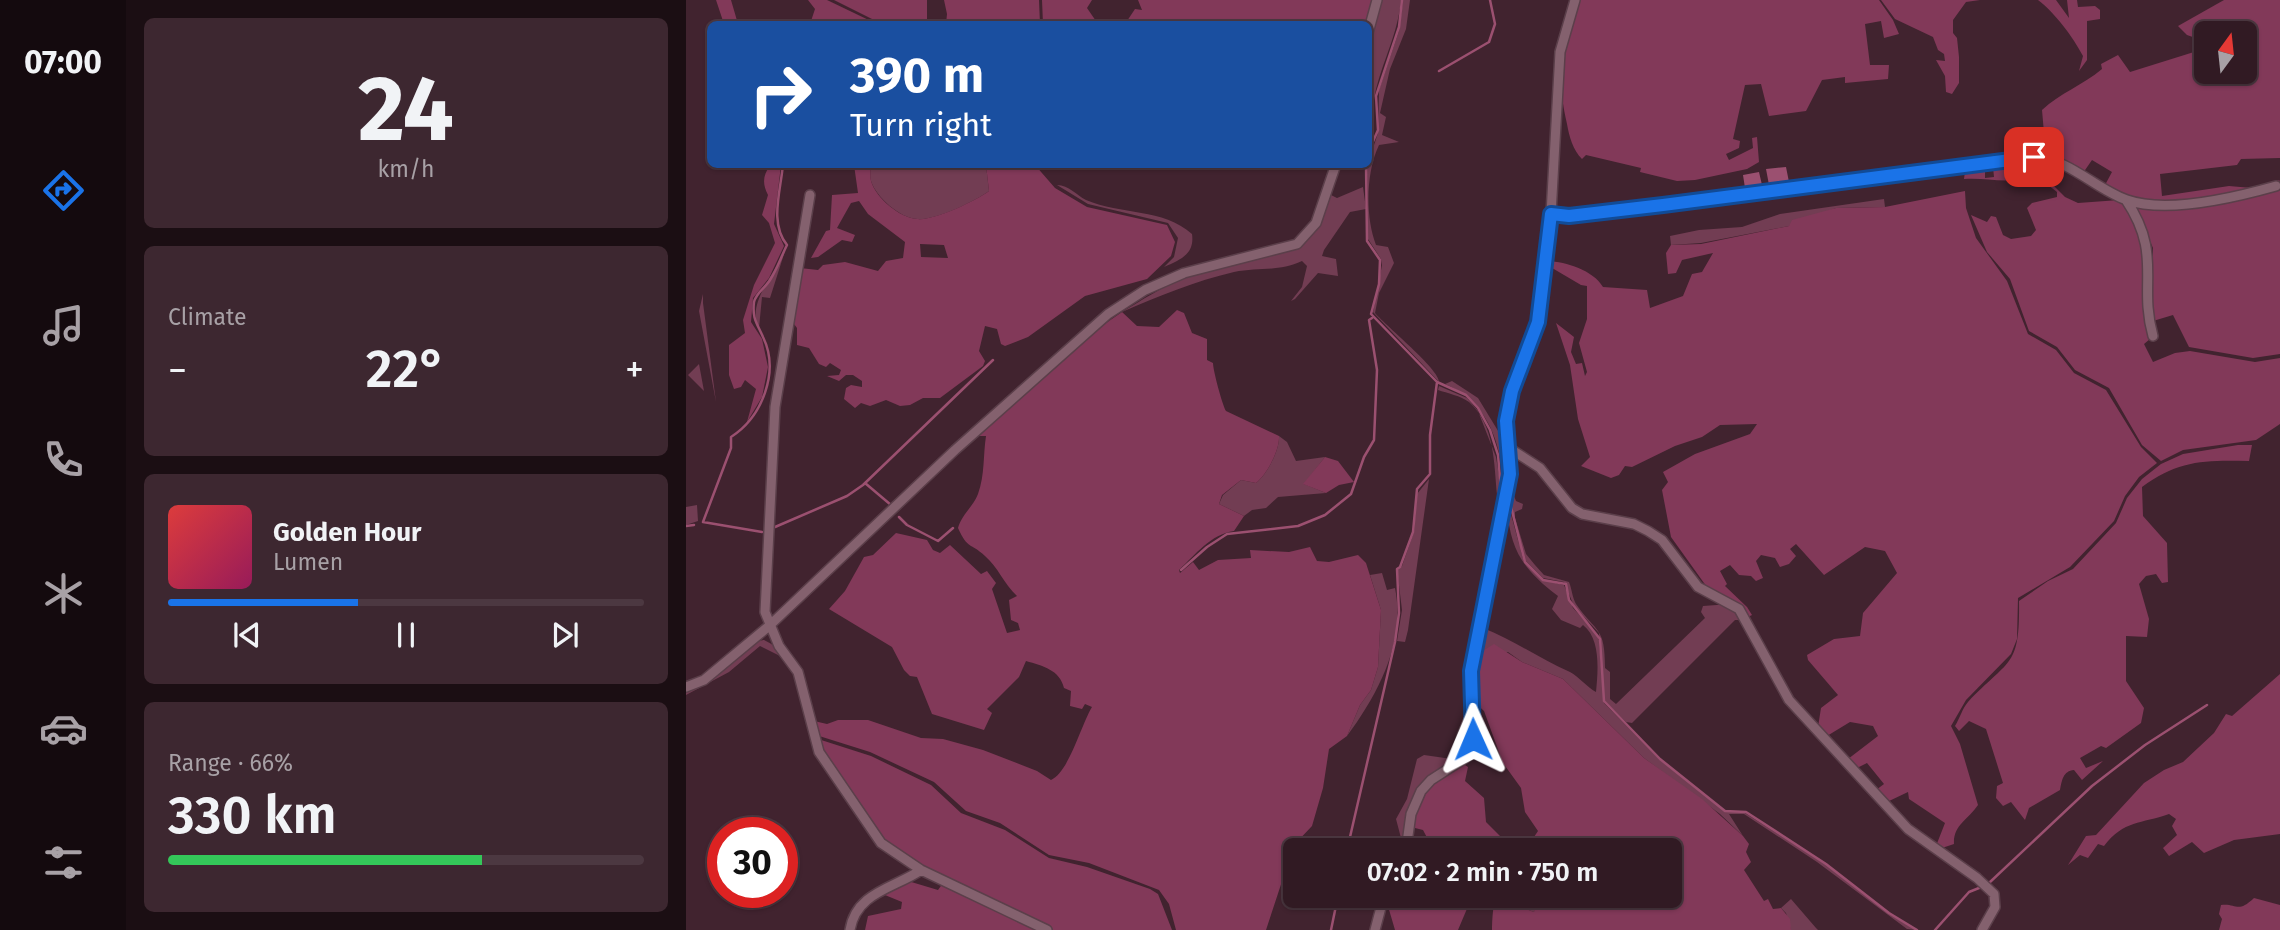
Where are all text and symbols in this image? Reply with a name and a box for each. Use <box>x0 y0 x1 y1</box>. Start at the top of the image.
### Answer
north arrow <box>2194 21 2258 84</box>
map controls <box>2194 21 2257 84</box>
text: 07:00 <box>24 43 102 81</box>
text: 390 m <box>850 46 984 105</box>
icon: right <box>735 49 826 140</box>
text: 24 <box>358 55 454 164</box>
text: Turn right <box>850 106 992 144</box>
pin <box>2004 127 2064 187</box>
icon: arrive <box>2015 138 2053 176</box>
text: km/h <box>378 155 434 183</box>
icon: directions <box>39 166 88 215</box>
icon: music <box>39 301 88 350</box>
text: Climate <box>168 303 247 331</box>
text: 22° <box>366 338 446 401</box>
text: − <box>168 347 187 393</box>
text: + <box>625 347 644 393</box>
icon: phone <box>39 435 88 484</box>
text: Golden Hour <box>273 517 421 548</box>
text: Lumen <box>273 548 343 576</box>
icon: climate <box>39 569 88 618</box>
icon: previous <box>228 616 266 654</box>
icon: pause <box>387 616 425 654</box>
icon: next <box>546 616 584 654</box>
position arrow <box>1436 702 1510 776</box>
icon: car <box>39 704 88 753</box>
text: Range · 66% <box>168 749 293 777</box>
text: 330 km <box>168 784 337 847</box>
speed limit sign: 30 <box>707 817 798 908</box>
icon: filters <box>39 838 88 887</box>
text: 07:02 · 2 min · 750 m <box>1367 857 1598 888</box>

